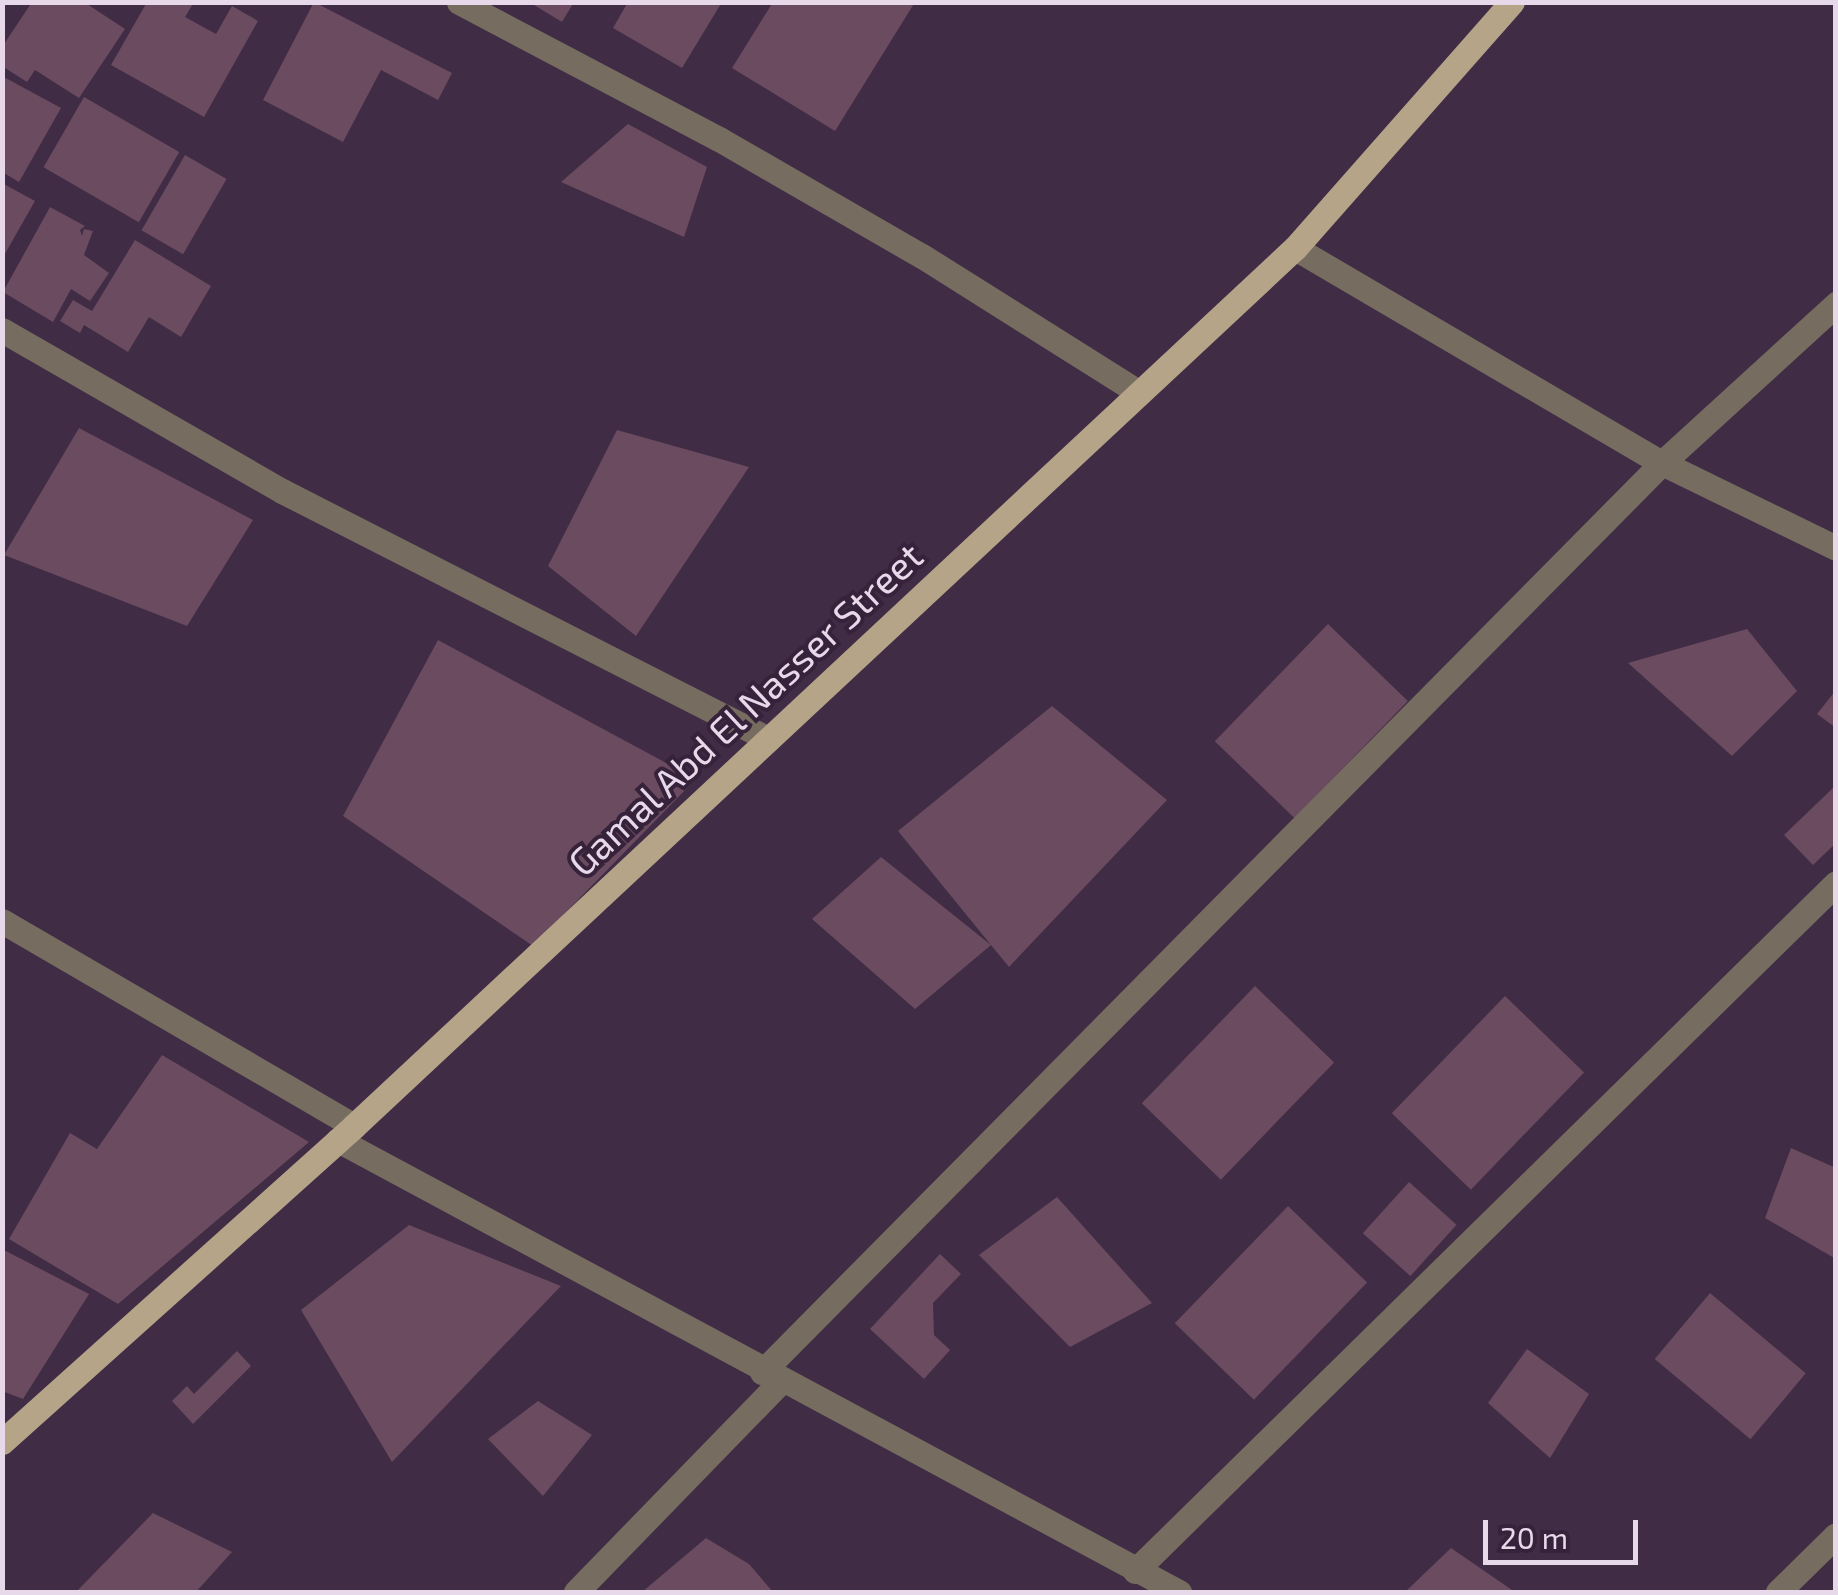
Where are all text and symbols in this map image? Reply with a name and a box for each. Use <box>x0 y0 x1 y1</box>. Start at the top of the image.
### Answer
street label: Gamal Abd El Nasser Street <box>557 532 933 886</box>
scale bar <box>1488 1500 1643 1562</box>
text: 20 m <box>1500 1519 1568 1555</box>

